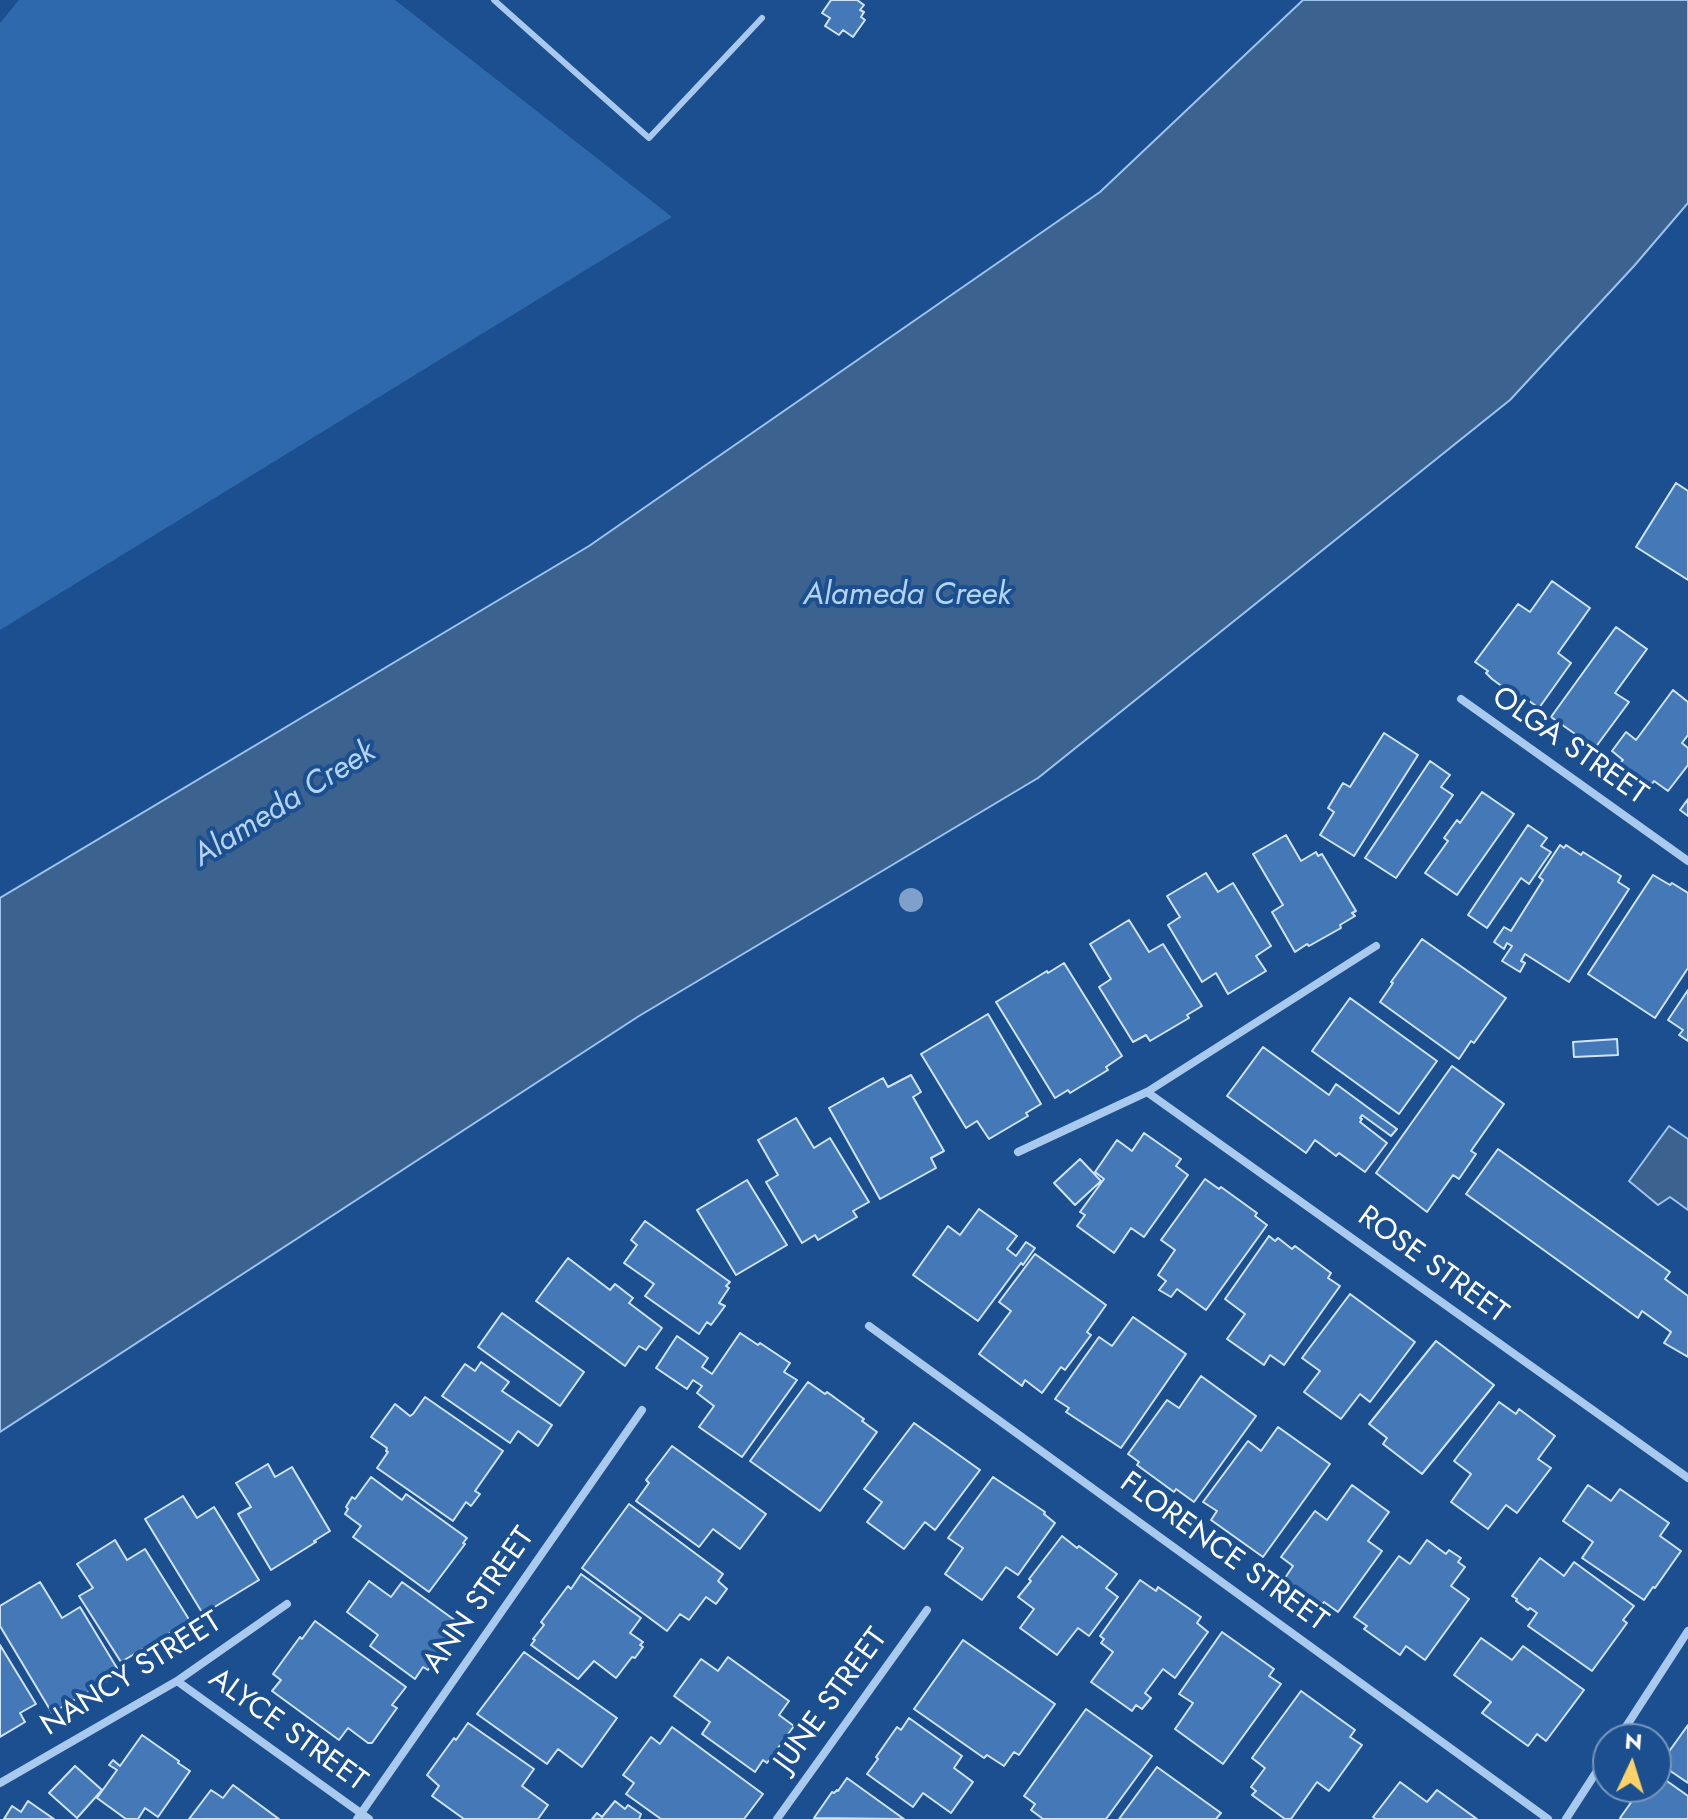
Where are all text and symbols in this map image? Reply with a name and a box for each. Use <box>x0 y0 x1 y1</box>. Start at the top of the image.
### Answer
water label: Alameda Creek <box>803 577 1011 615</box>
street label: OLGA STREET <box>1484 680 1654 814</box>
water label: Alameda Creek <box>187 734 383 876</box>
street label: ROSE STREET <box>1350 1200 1514 1332</box>
street label: FLORENCE STREET <box>1112 1466 1334 1640</box>
street label: ANN STREET <box>417 1521 543 1681</box>
street label: NANCY STREET <box>35 1605 229 1745</box>
street label: JUNE STREET <box>768 1622 896 1780</box>
street label: ALYCE STREET <box>201 1662 373 1800</box>
north arrow <box>1592 1723 1672 1803</box>
text: N <box>1624 1724 1643 1758</box>

